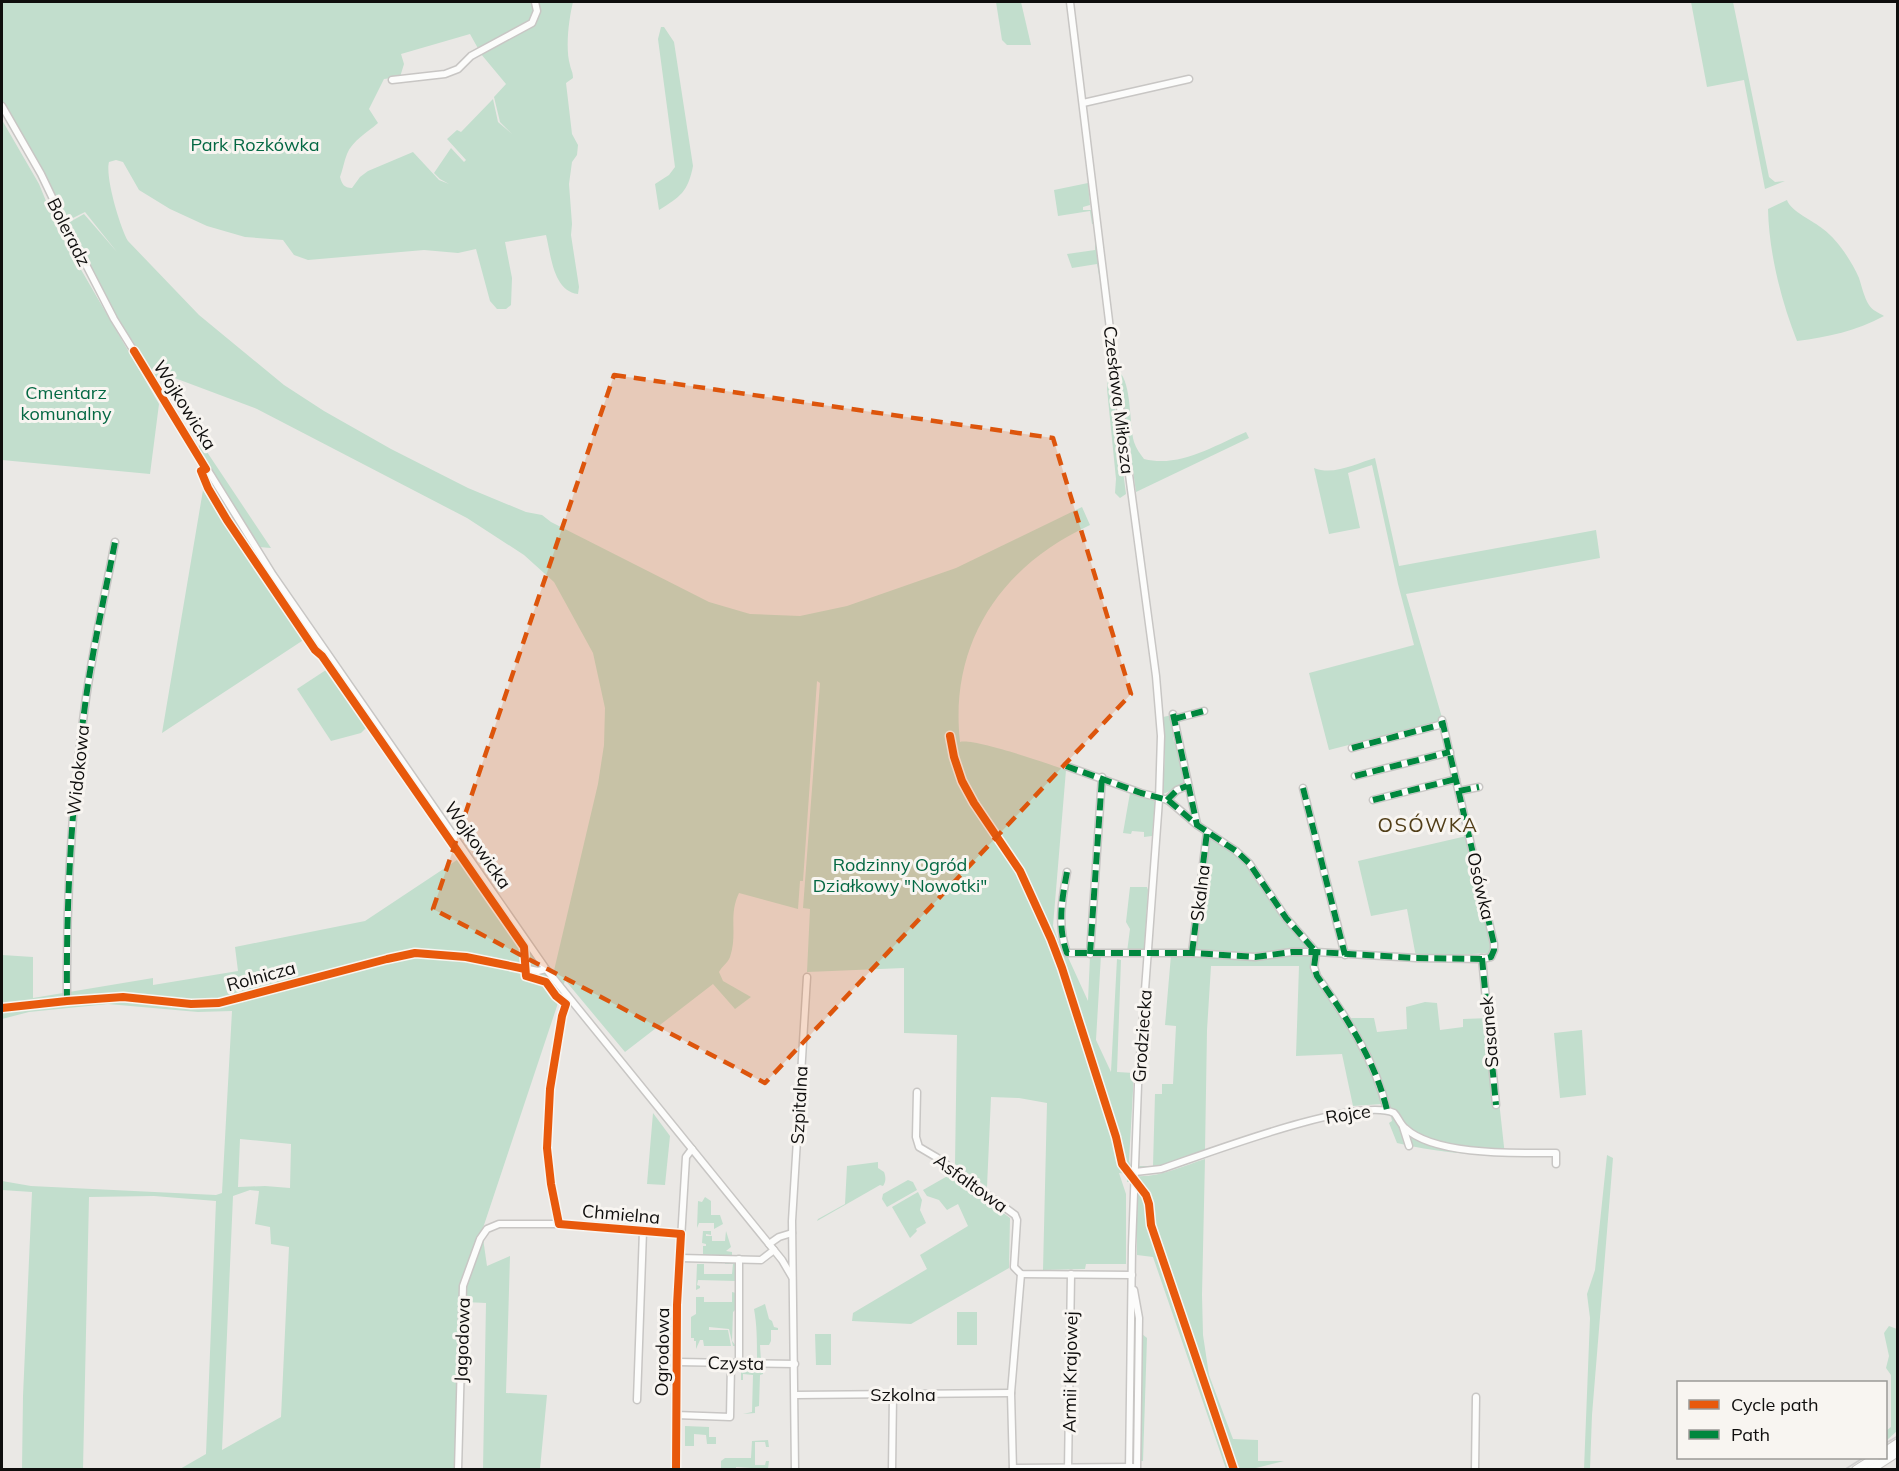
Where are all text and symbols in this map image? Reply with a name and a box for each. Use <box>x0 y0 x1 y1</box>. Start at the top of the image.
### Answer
park label: Park Rozkówka <box>190 133 320 156</box>
street label: Boleradz <box>42 194 96 270</box>
street label: Czesława Miłosza <box>1099 325 1139 475</box>
street label: Wojkowicka <box>148 356 222 454</box>
park label: Cmentarz komunalny <box>20 381 112 425</box>
street label: Widokowa <box>62 724 94 816</box>
street label: Wojkowicka <box>439 797 517 893</box>
district label: OSÓWKA <box>1377 812 1479 837</box>
street label: Osówka <box>1462 850 1500 922</box>
park label: Rodzinny Ogród Działkowy "Nowotki" <box>813 853 987 897</box>
street label: Skalna <box>1185 863 1215 923</box>
street label: Rolnicza <box>224 956 298 996</box>
street label: Grodziecka <box>1127 989 1157 1083</box>
street label: Sasanek <box>1474 995 1504 1069</box>
street label: Szpitalna <box>785 1065 813 1145</box>
street label: Rojce <box>1324 1099 1372 1129</box>
street label: Asfaltowa <box>930 1148 1012 1218</box>
street label: Chmielna <box>581 1199 661 1229</box>
street label: Jagodowa <box>449 1297 475 1383</box>
street label: Ogrodowa <box>650 1307 674 1397</box>
street label: Armii Krajowej <box>1057 1311 1083 1433</box>
street label: Czysta <box>708 1351 764 1375</box>
legend <box>1677 1381 1887 1459</box>
street label: Szkolna <box>870 1383 936 1406</box>
text: Cycle path <box>1731 1393 1818 1416</box>
text: Path <box>1731 1423 1770 1446</box>

